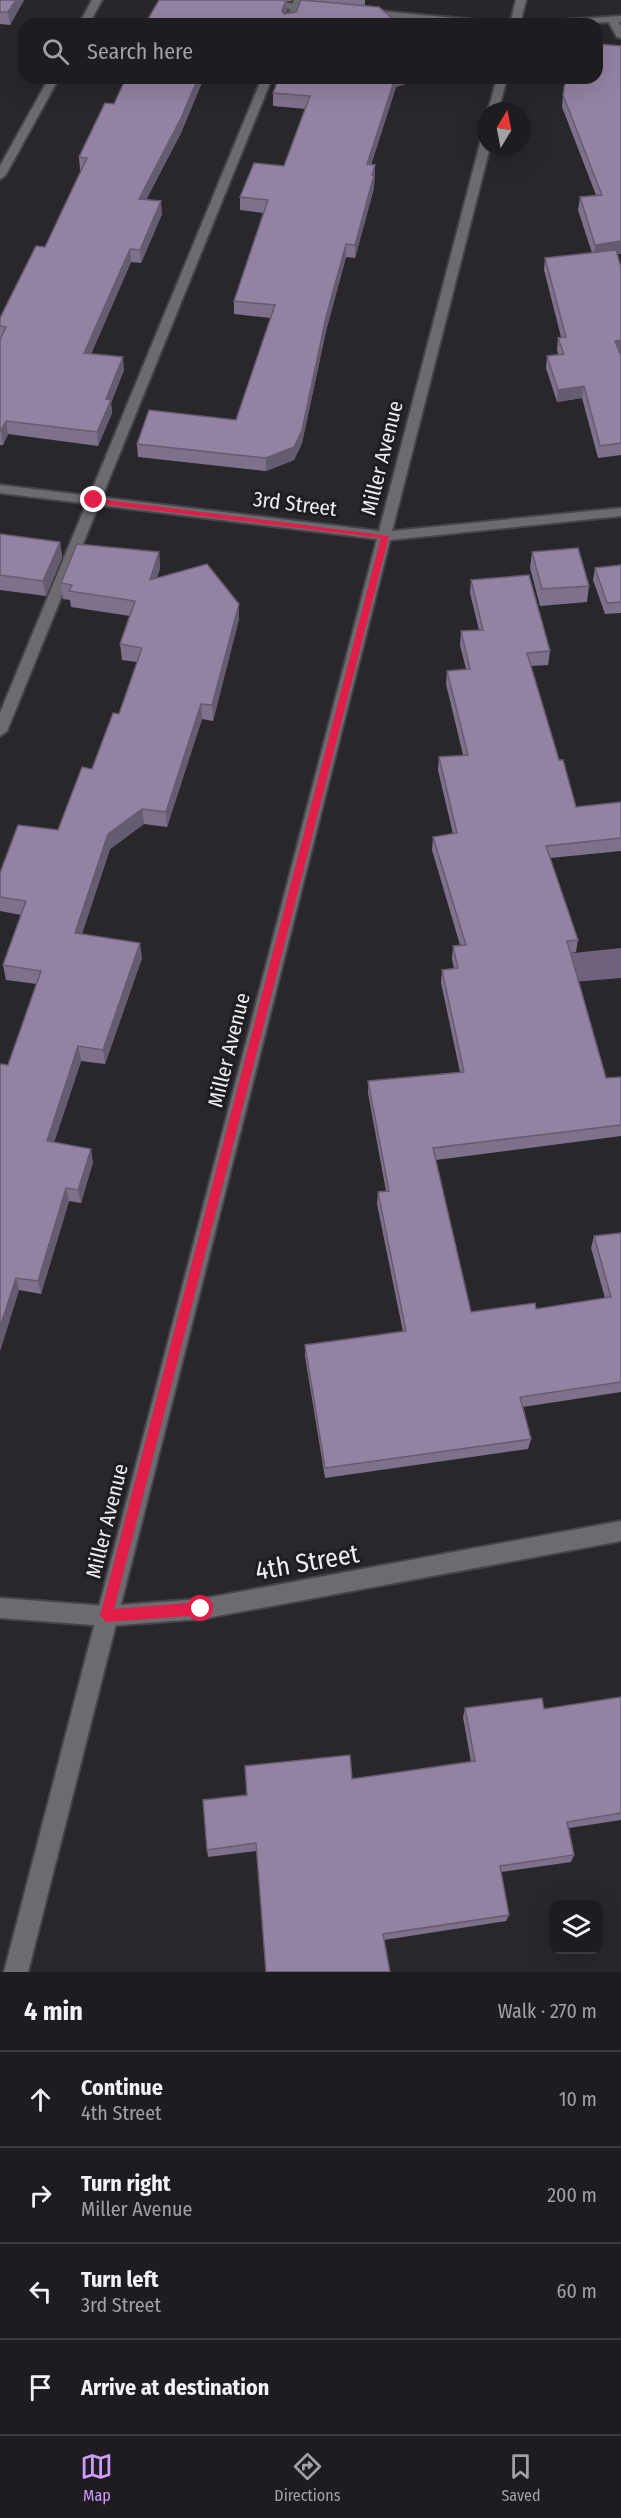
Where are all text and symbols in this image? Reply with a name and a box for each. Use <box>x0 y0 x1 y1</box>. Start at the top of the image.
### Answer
search box <box>18 18 603 84</box>
icon: search <box>39 35 72 68</box>
text: Search here <box>87 38 193 65</box>
north arrow <box>477 102 531 156</box>
street label: Miller Avenue <box>355 398 409 518</box>
route end <box>80 486 106 512</box>
street label: 3rd Street <box>252 486 338 522</box>
street label: Miller Avenue <box>202 990 256 1110</box>
street label: Miller Avenue <box>80 1461 134 1581</box>
street label: 4th Street <box>253 1538 362 1587</box>
route start <box>187 1595 213 1621</box>
map controls <box>549 1900 603 1954</box>
button: layers <box>549 1900 603 1954</box>
text: 4 min <box>24 1996 83 2027</box>
text: Walk · 270 m <box>498 1999 597 2023</box>
text: Continue <box>81 2074 163 2101</box>
icon: ahead <box>24 2083 57 2116</box>
text: 10 m <box>559 2087 597 2111</box>
text: 4th Street <box>81 2101 162 2125</box>
text: Turn right <box>81 2170 170 2197</box>
icon: right <box>24 2179 57 2212</box>
text: 200 m <box>547 2183 597 2207</box>
text: Miller Avenue <box>81 2197 192 2221</box>
text: Turn left <box>81 2266 159 2293</box>
icon: left <box>24 2275 57 2308</box>
text: 60 m <box>557 2279 597 2303</box>
text: 3rd Street <box>81 2293 161 2317</box>
icon: arrive <box>24 2371 57 2404</box>
text: Arrive at destination <box>81 2374 269 2401</box>
tab: Map <box>80 2450 113 2505</box>
tab: Directions <box>274 2450 341 2505</box>
tab: Saved <box>501 2450 541 2505</box>

